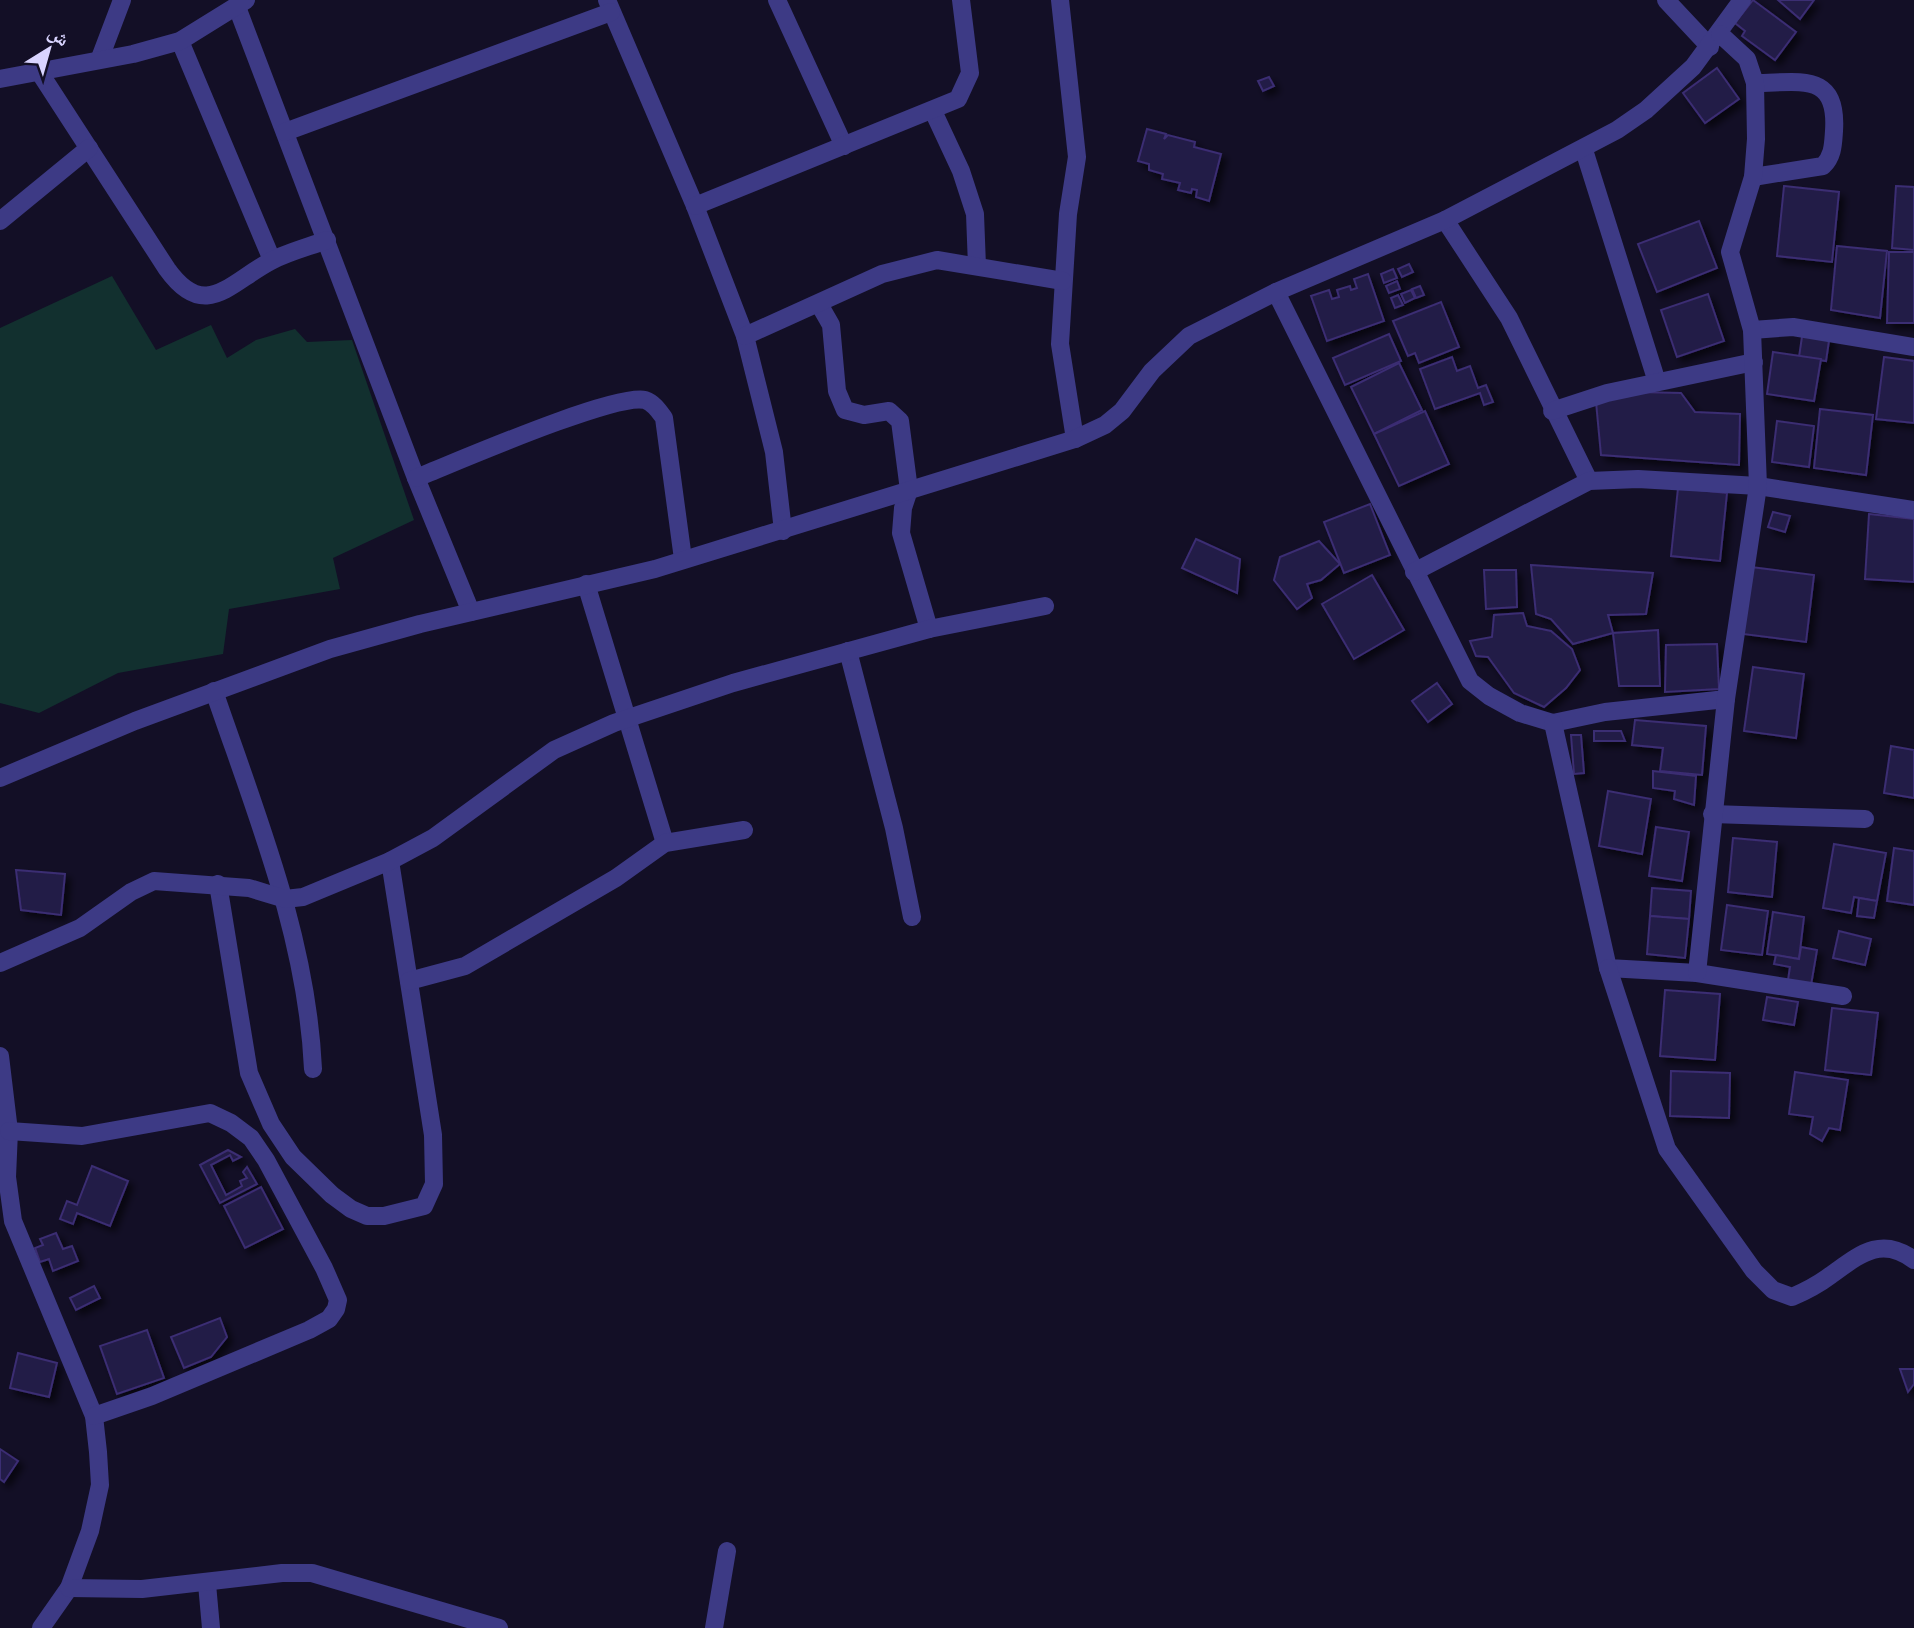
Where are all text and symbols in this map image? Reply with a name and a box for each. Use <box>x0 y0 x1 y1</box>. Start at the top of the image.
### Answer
north arrow <box>14 14 84 84</box>
text: ش <box>44 20 75 51</box>

